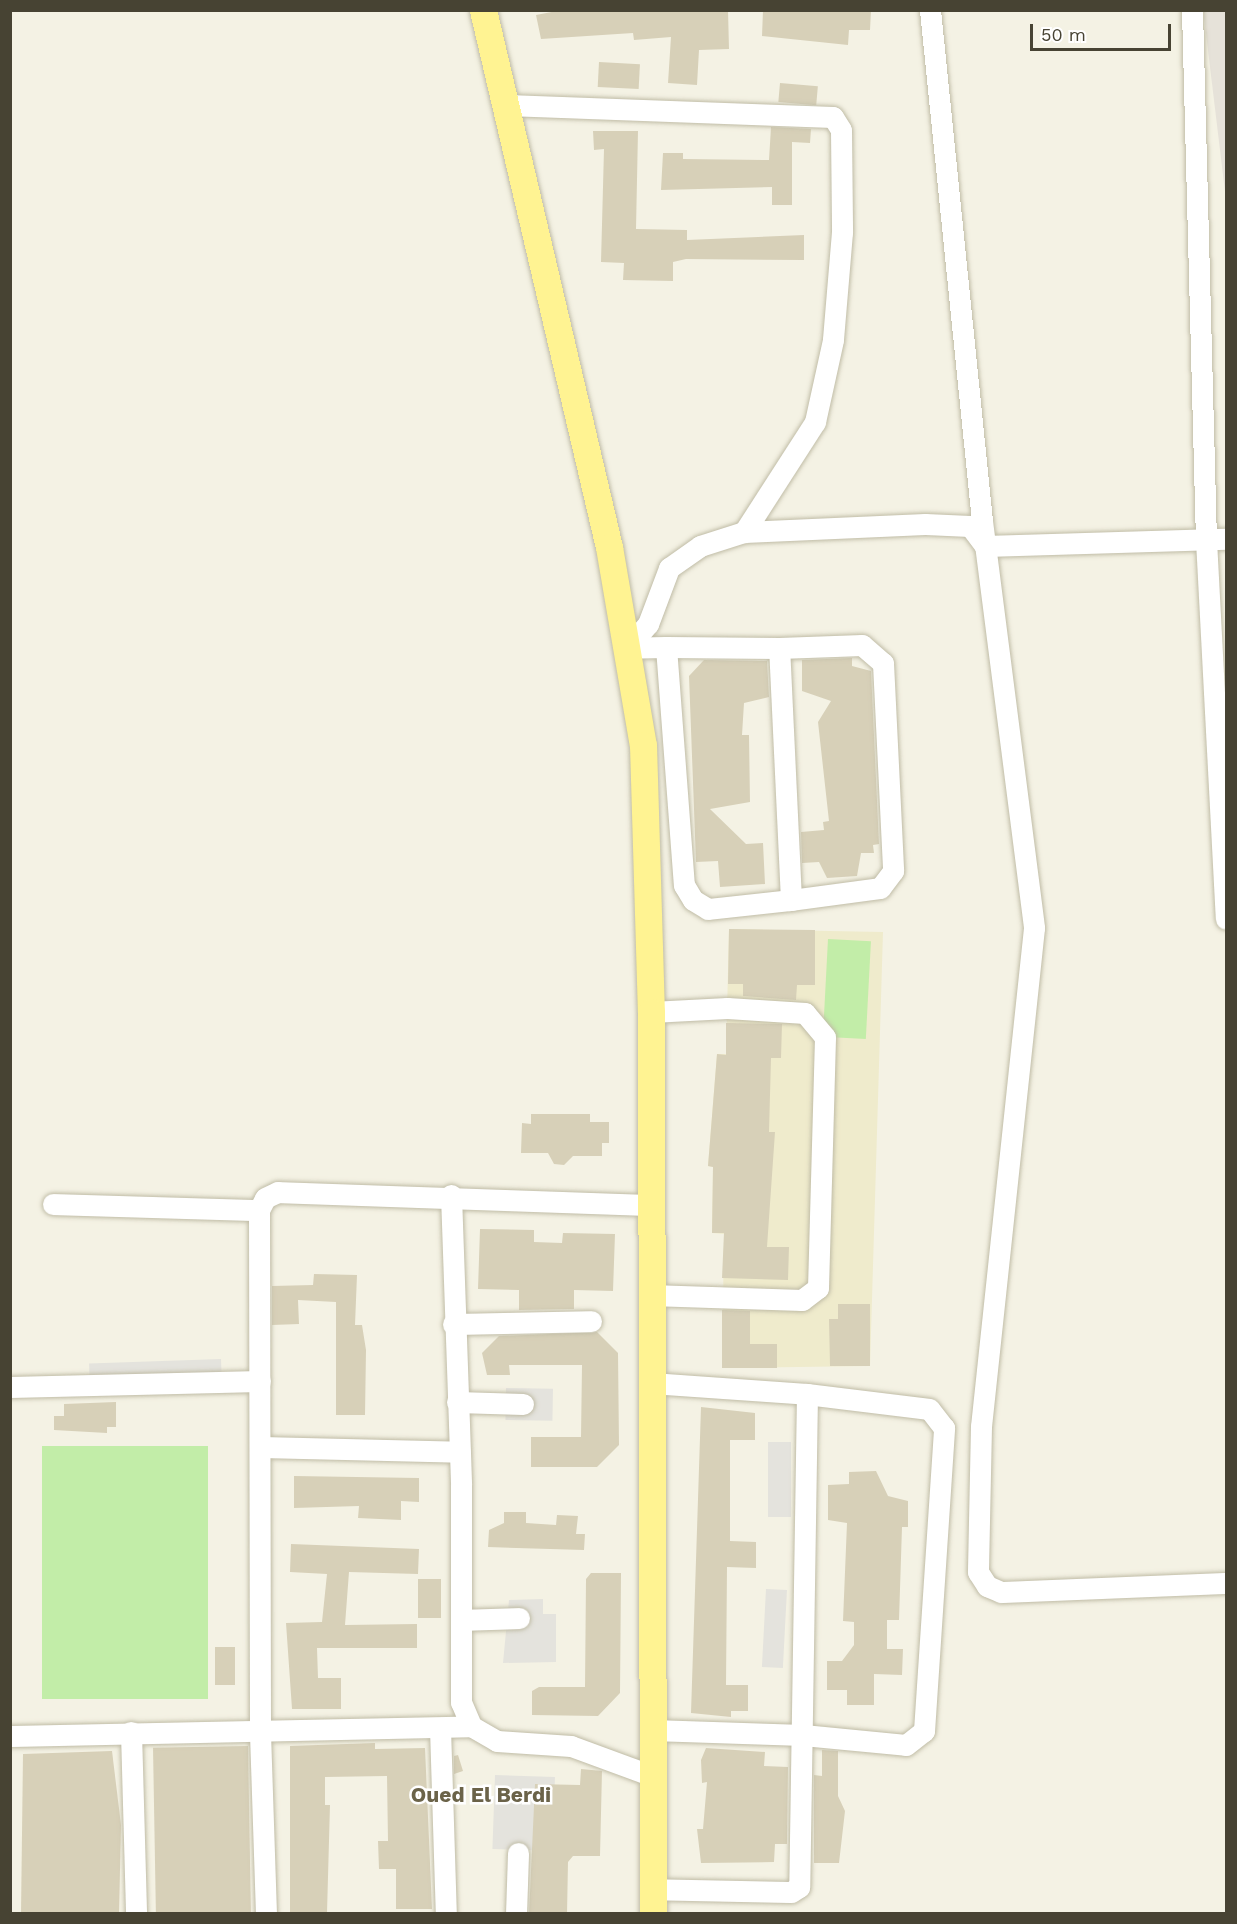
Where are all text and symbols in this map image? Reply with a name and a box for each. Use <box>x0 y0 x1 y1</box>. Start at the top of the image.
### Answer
scale bar <box>1033 12 1174 50</box>
text: 50 m <box>1041 24 1086 45</box>
district label: Oued El Berdi <box>411 1782 551 1808</box>

